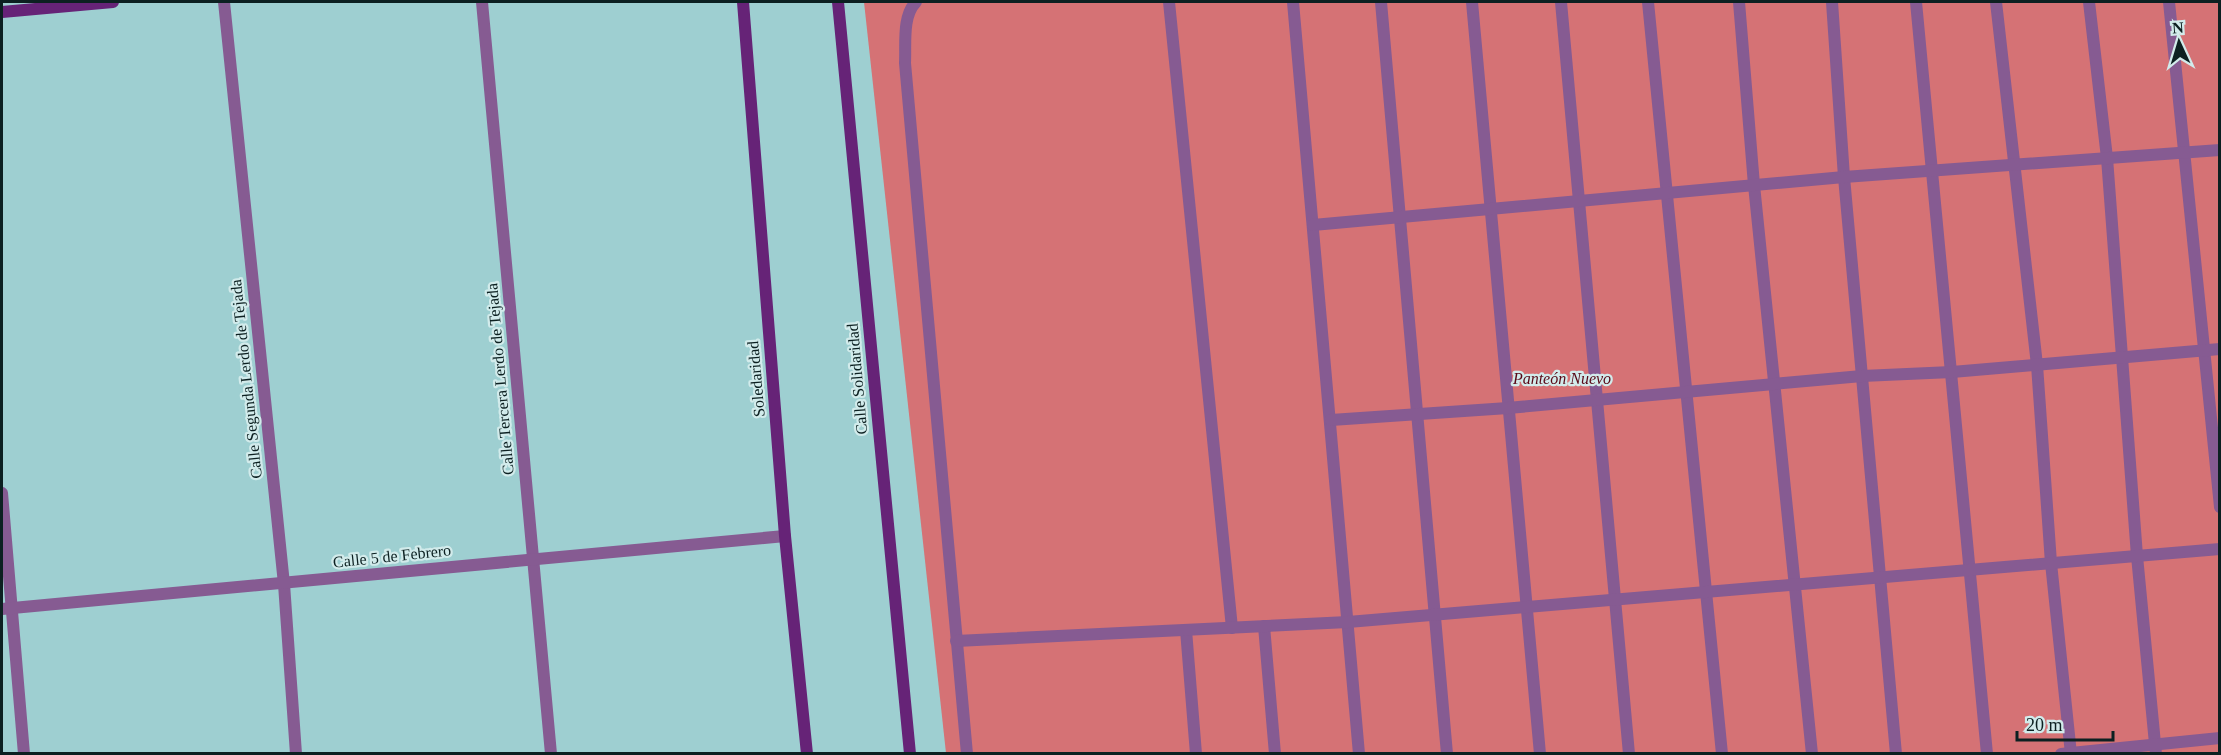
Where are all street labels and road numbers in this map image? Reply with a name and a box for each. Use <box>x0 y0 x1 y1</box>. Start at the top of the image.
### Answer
street label: Calle Segunda Lerdo de Tejada <box>227 278 266 479</box>
street label: Calle Tercera Lerdo de Tejada <box>483 282 518 476</box>
street label: Calle Solidaridad <box>844 323 870 435</box>
street label: Soledaridad <box>744 340 768 418</box>
street label: Calle 5 de Febrero <box>332 541 452 571</box>

